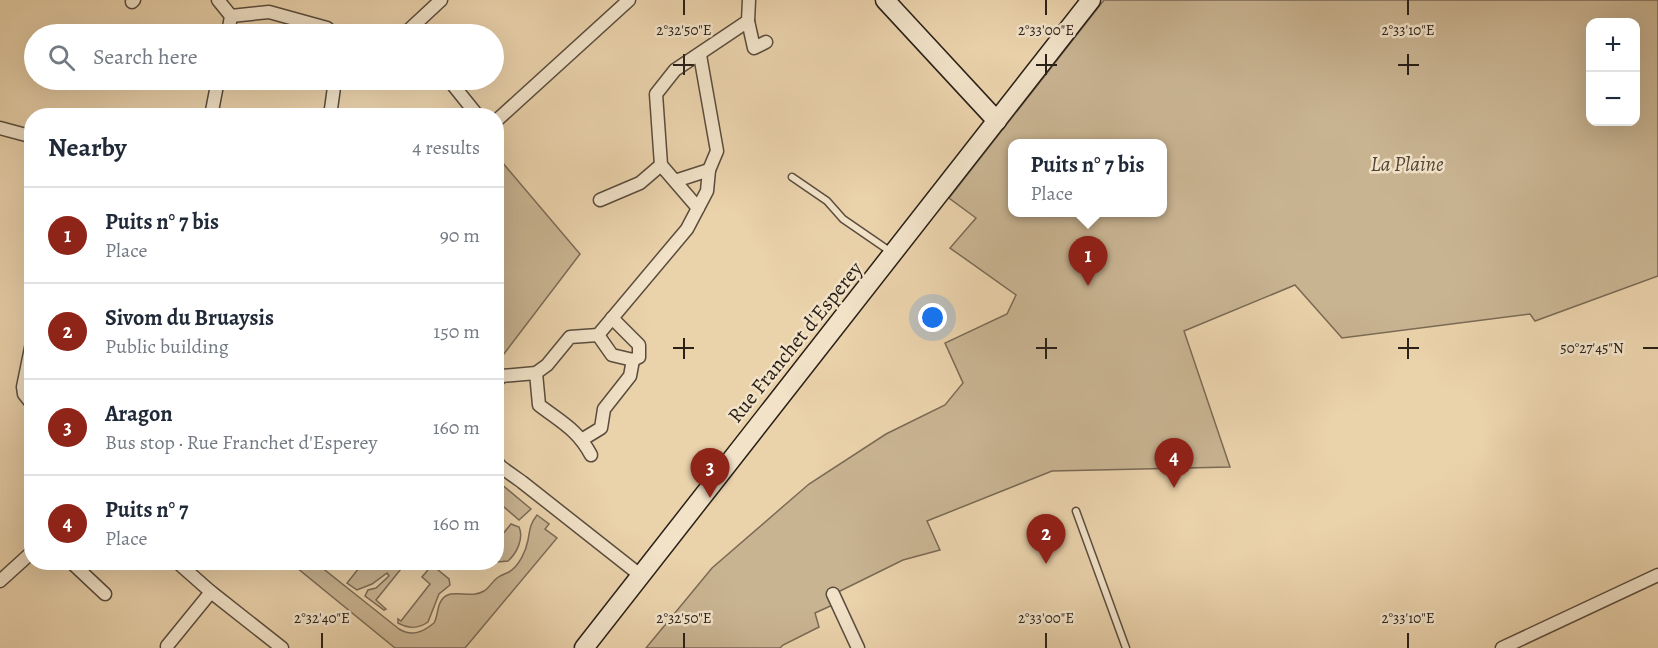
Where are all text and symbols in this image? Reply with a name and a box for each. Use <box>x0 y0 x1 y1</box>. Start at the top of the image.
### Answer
map controls <box>1586 18 1640 126</box>
button: + <box>1586 18 1640 72</box>
text: 2°32'50"E <box>656 20 712 40</box>
text: 2°33'00"E <box>1018 20 1074 40</box>
text: 2°33'10"E <box>1381 20 1435 40</box>
search box <box>24 24 504 90</box>
icon: search <box>45 41 78 74</box>
text: Search here <box>93 42 198 72</box>
button: − <box>1586 72 1640 126</box>
text: Nearby <box>48 130 127 165</box>
text: 4 results <box>412 134 480 161</box>
popup <box>1008 139 1167 217</box>
text: Puits n° 7 bis <box>1031 150 1144 180</box>
park label: La Plaine <box>1371 150 1444 178</box>
text: Place <box>1031 180 1073 207</box>
text: Puits n° 7 bis <box>105 207 219 237</box>
text: 1 <box>64 222 71 249</box>
text: 90 m <box>440 222 480 249</box>
pin: 1 <box>1068 236 1108 286</box>
text: Place <box>105 237 147 264</box>
street label: Rue Franchet d'Esperey <box>721 255 869 429</box>
text: Sivom du Bruaysis <box>105 303 274 333</box>
your location <box>918 303 947 332</box>
text: 2 <box>63 318 72 345</box>
text: 150 m <box>433 318 480 345</box>
text: Public building <box>105 333 229 360</box>
text: 50°27'45"N <box>1560 338 1624 358</box>
text: Aragon <box>105 399 173 429</box>
text: 3 <box>63 414 72 441</box>
text: 160 m <box>433 414 480 441</box>
text: Bus stop · Rue Franchet d'Esperey <box>105 429 377 456</box>
pin: 4 <box>1154 438 1194 488</box>
pin: 3 <box>690 448 730 498</box>
text: Puits n° 7 <box>105 495 188 525</box>
text: 4 <box>63 510 72 537</box>
text: 160 m <box>433 510 480 537</box>
pin: 2 <box>1026 514 1066 564</box>
text: Place <box>105 525 147 552</box>
text: 2°32'40"E <box>294 608 350 628</box>
text: 2°32'50"E <box>656 608 712 628</box>
text: 2°33'00"E <box>1018 608 1074 628</box>
text: 2°33'10"E <box>1381 608 1435 628</box>

